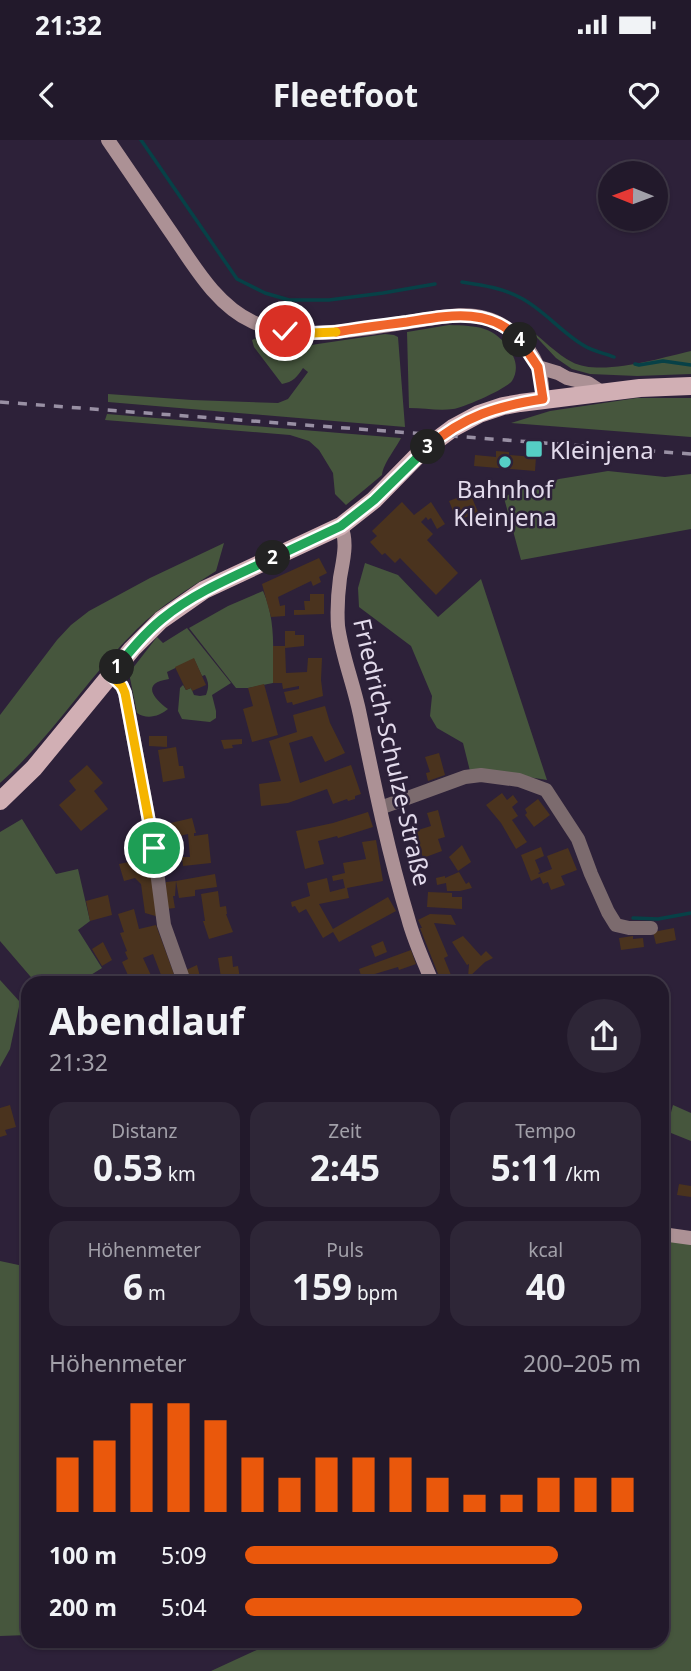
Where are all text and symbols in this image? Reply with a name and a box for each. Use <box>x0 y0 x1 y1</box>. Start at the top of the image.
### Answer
text: 21:32 <box>35 7 102 43</box>
text: Fleetfoot <box>273 73 418 116</box>
icon: back <box>28 76 66 114</box>
icon: heart <box>625 76 663 114</box>
north arrow <box>598 161 668 231</box>
map controls <box>598 161 668 231</box>
pin <box>255 301 315 361</box>
icon: check <box>266 312 304 350</box>
pin: 4 <box>503 322 538 358</box>
text: 4 <box>514 326 525 352</box>
pin: 3 <box>410 430 446 464</box>
text: 3 <box>422 433 433 459</box>
place label: Kleinjena <box>550 433 654 466</box>
marker: Kleinjena <box>524 439 544 459</box>
marker: Bahnhof Kleinjena <box>497 454 513 470</box>
place label: Bahnhof Kleinjena <box>453 472 557 533</box>
pin: 2 <box>256 540 290 576</box>
text: 2 <box>267 544 278 570</box>
street label: Friedrich-Schulze-Straße <box>346 615 440 889</box>
pin: 1 <box>100 650 134 684</box>
text: 1 <box>111 653 122 679</box>
pin <box>124 818 184 878</box>
icon: arrive <box>135 829 173 867</box>
text: Abendlauf <box>49 994 244 1046</box>
button: share <box>567 999 641 1073</box>
text: 21:32 <box>49 1046 108 1078</box>
text: Distanz <box>111 1118 177 1144</box>
text: Zeit <box>328 1118 362 1144</box>
text: Tempo <box>515 1118 576 1144</box>
text: 0.53 <box>93 1144 163 1191</box>
text: 2:45 <box>310 1144 380 1191</box>
text: 5:11 <box>491 1144 561 1191</box>
text: km <box>163 1161 196 1187</box>
text: /km <box>561 1161 601 1187</box>
text: Höhenmeter <box>87 1237 201 1263</box>
text: Puls <box>326 1237 364 1263</box>
text: kcal <box>528 1237 563 1263</box>
text: 6 <box>123 1263 143 1310</box>
text: 159 <box>292 1263 352 1310</box>
text: 40 <box>526 1263 566 1310</box>
text: m <box>143 1280 166 1306</box>
text: bpm <box>352 1280 398 1306</box>
text: Höhenmeter <box>49 1347 187 1379</box>
text: 200–205 m <box>523 1347 641 1379</box>
text: 100 m <box>49 1539 117 1571</box>
text: 5:09 <box>161 1539 207 1571</box>
text: 200 m <box>49 1591 117 1623</box>
text: 5:04 <box>161 1591 207 1623</box>

